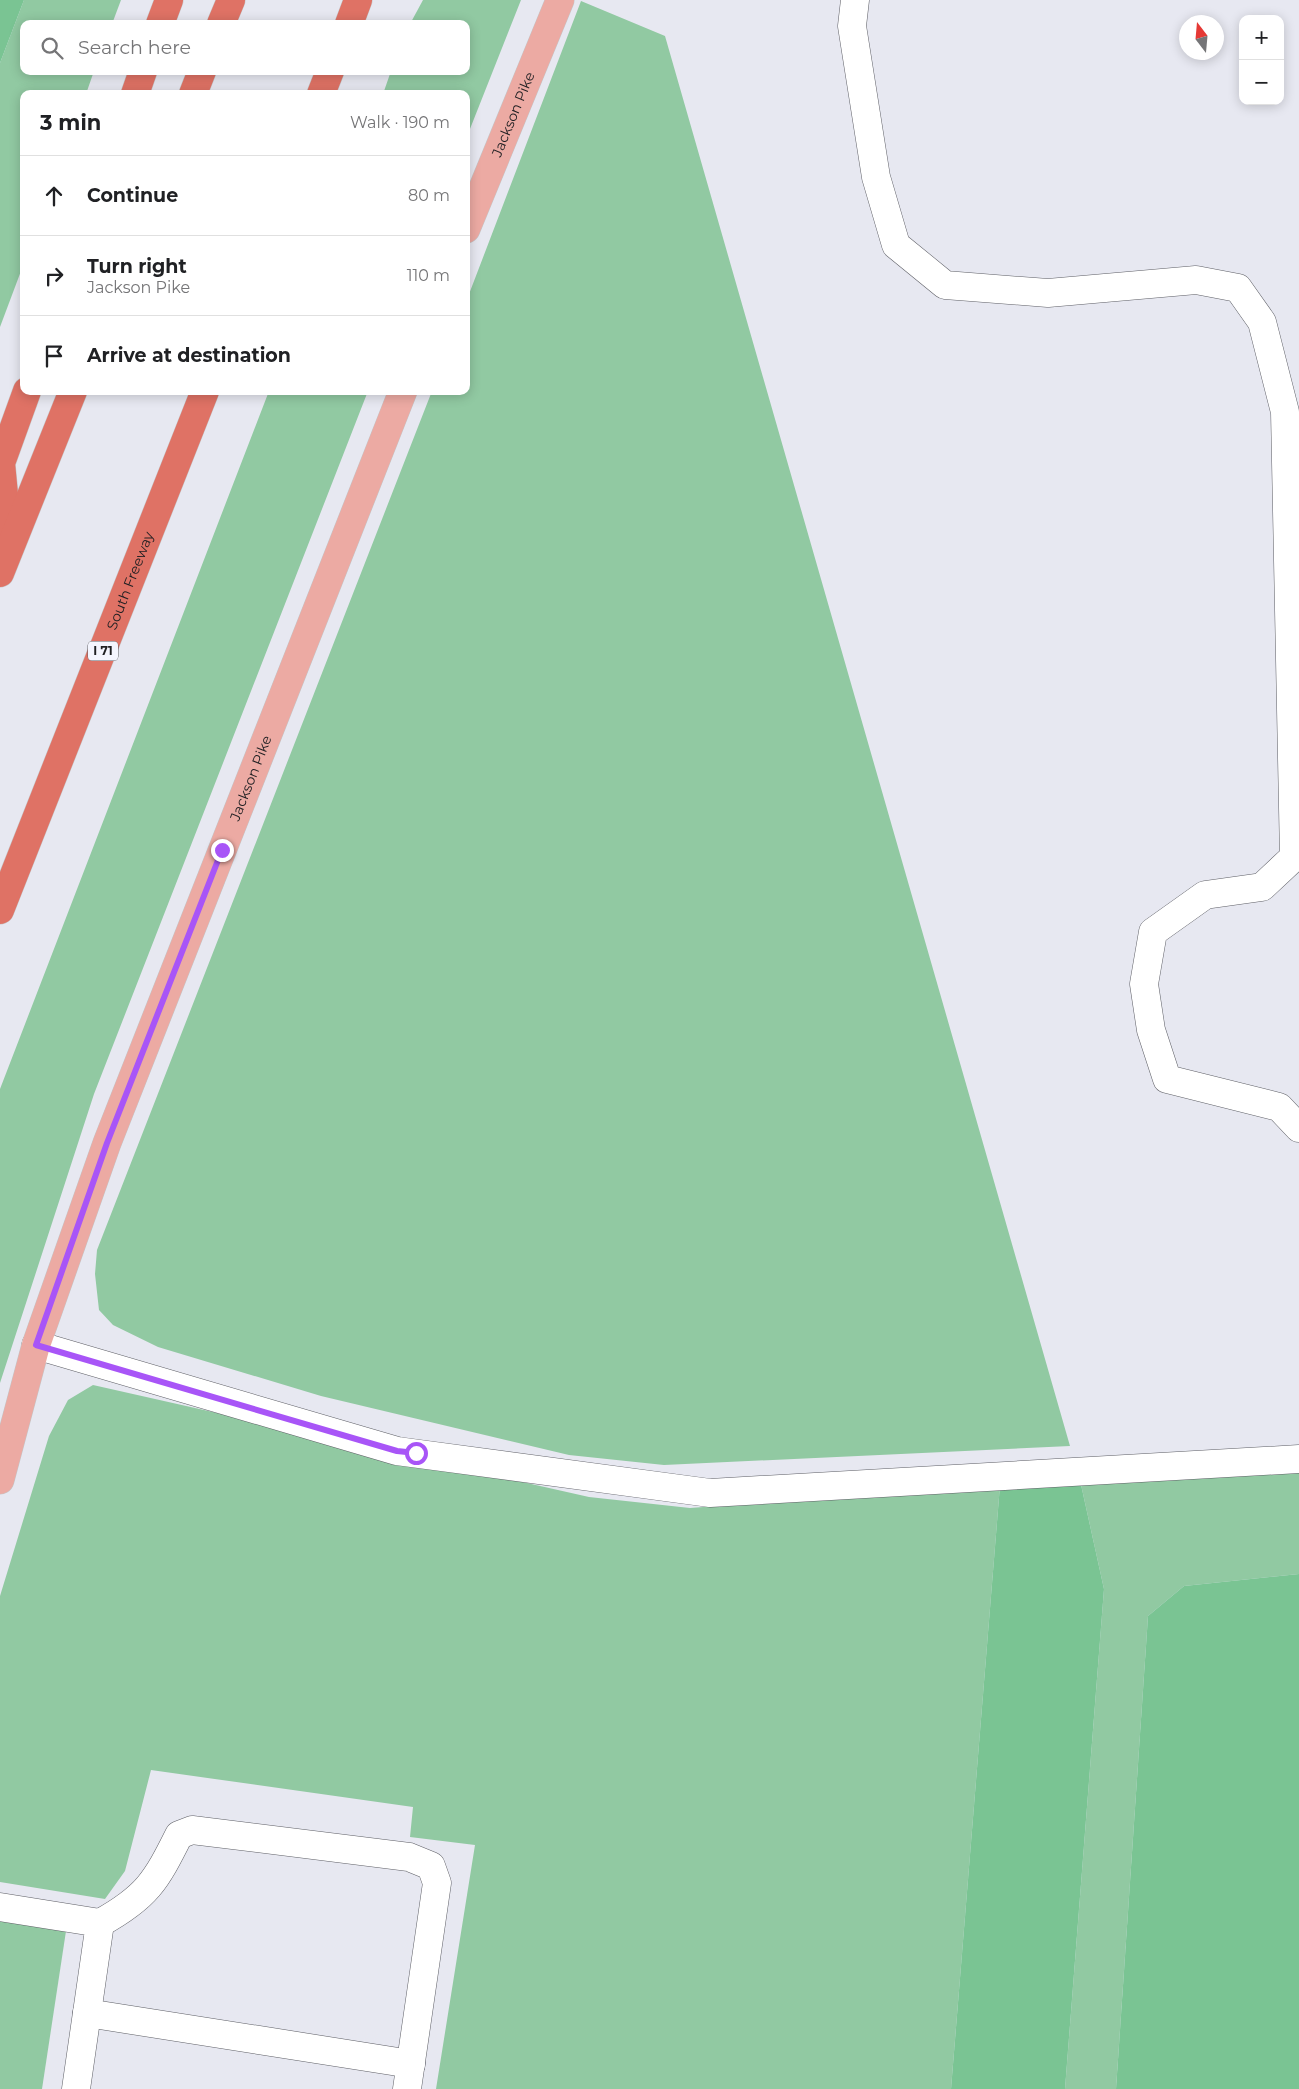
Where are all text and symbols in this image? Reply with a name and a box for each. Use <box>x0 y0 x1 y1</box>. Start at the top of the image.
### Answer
north arrow <box>1179 15 1224 60</box>
map controls <box>1239 15 1284 105</box>
button: + <box>1239 15 1284 60</box>
search box <box>20 20 470 75</box>
icon: search <box>38 34 66 62</box>
text: Search here <box>78 36 191 59</box>
button: − <box>1239 60 1284 105</box>
street label: Jackson Pike <box>487 69 539 160</box>
text: 3 min <box>40 110 101 135</box>
text: Walk · 190 m <box>350 113 450 132</box>
icon: ahead <box>40 182 68 210</box>
text: Continue <box>87 184 178 207</box>
text: 80 m <box>408 186 450 205</box>
text: Turn right <box>87 255 187 278</box>
icon: right <box>40 262 68 290</box>
text: 110 m <box>407 266 450 285</box>
text: Jackson Pike <box>87 278 190 297</box>
icon: arrive <box>40 342 68 370</box>
text: Arrive at destination <box>87 344 291 367</box>
street label: South Freeway <box>103 529 158 633</box>
road number: I 71 <box>88 641 118 660</box>
street label: Jackson Pike <box>225 733 276 824</box>
route end <box>211 839 234 862</box>
route start <box>405 1442 428 1465</box>

